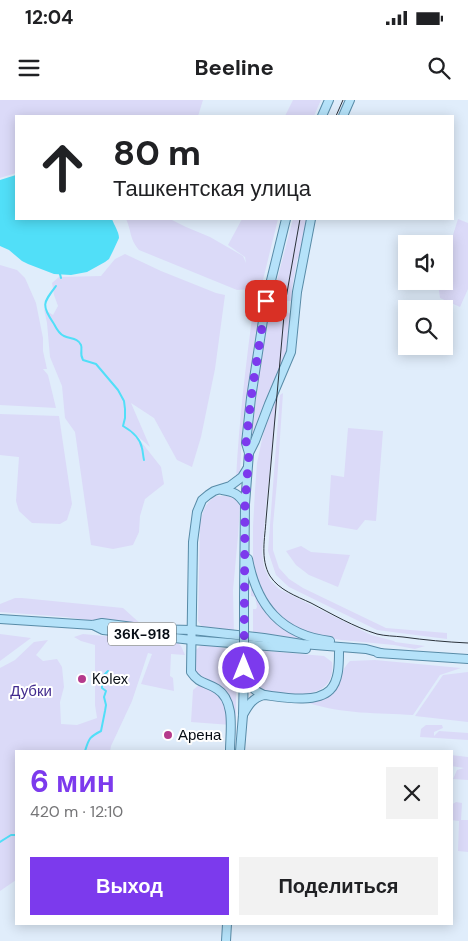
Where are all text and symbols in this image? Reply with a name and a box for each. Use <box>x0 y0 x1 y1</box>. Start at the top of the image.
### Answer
text: 12:04 <box>25 5 73 30</box>
text: Beeline <box>194 53 274 82</box>
icon: menu <box>15 54 43 82</box>
icon: search <box>425 54 453 82</box>
text: 80 m <box>113 130 201 176</box>
icon: ahead <box>30 135 95 200</box>
text: Ташкентская улица <box>113 174 311 203</box>
map controls <box>398 235 453 355</box>
button: sound <box>398 235 453 290</box>
pin <box>245 280 287 322</box>
icon: arrive <box>252 287 280 315</box>
button: search <box>398 300 453 355</box>
road number: 36К-918 <box>108 622 176 646</box>
position arrow <box>217 641 269 693</box>
place label: Kolex <box>92 669 129 689</box>
marker: Kolex <box>76 673 88 685</box>
park label: Дубки <box>10 681 52 701</box>
place label: Арена <box>178 725 222 745</box>
marker: Арена <box>162 729 174 741</box>
text: 6 мин <box>30 762 115 801</box>
button: close <box>386 767 438 819</box>
text: 420 m · 12:10 <box>30 801 123 822</box>
button: Выход <box>30 857 229 915</box>
button: Поделиться <box>239 857 438 915</box>

